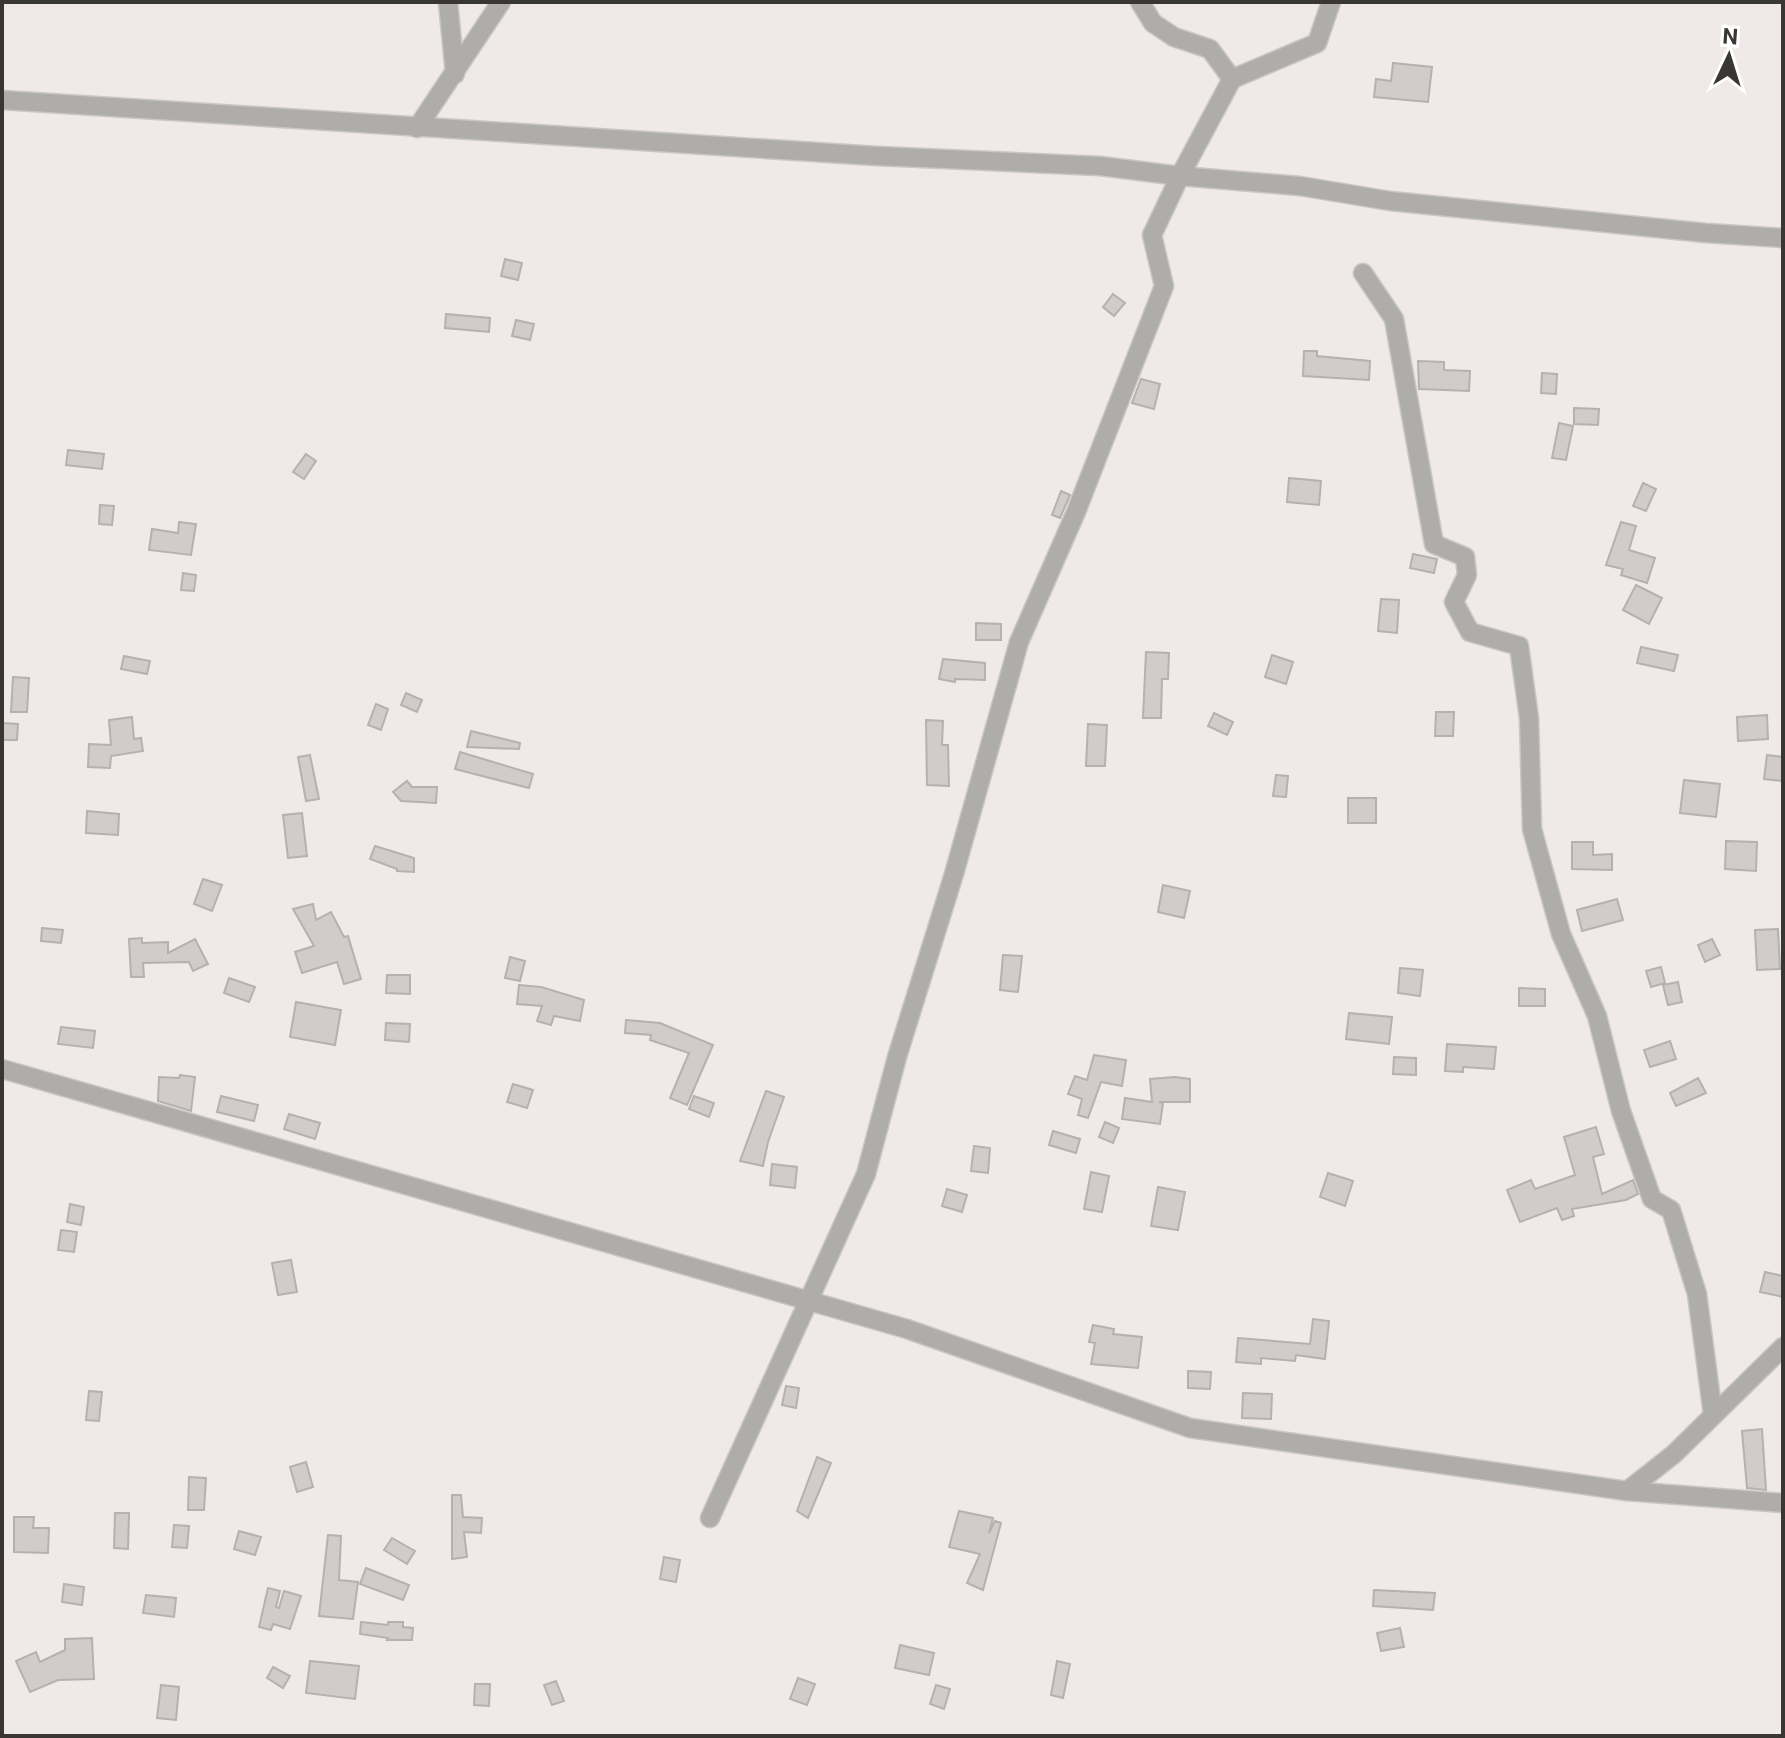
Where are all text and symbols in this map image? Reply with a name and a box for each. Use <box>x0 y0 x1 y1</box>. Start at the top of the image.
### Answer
north arrow <box>1689 16 1769 96</box>
text: N <box>1722 24 1739 50</box>

